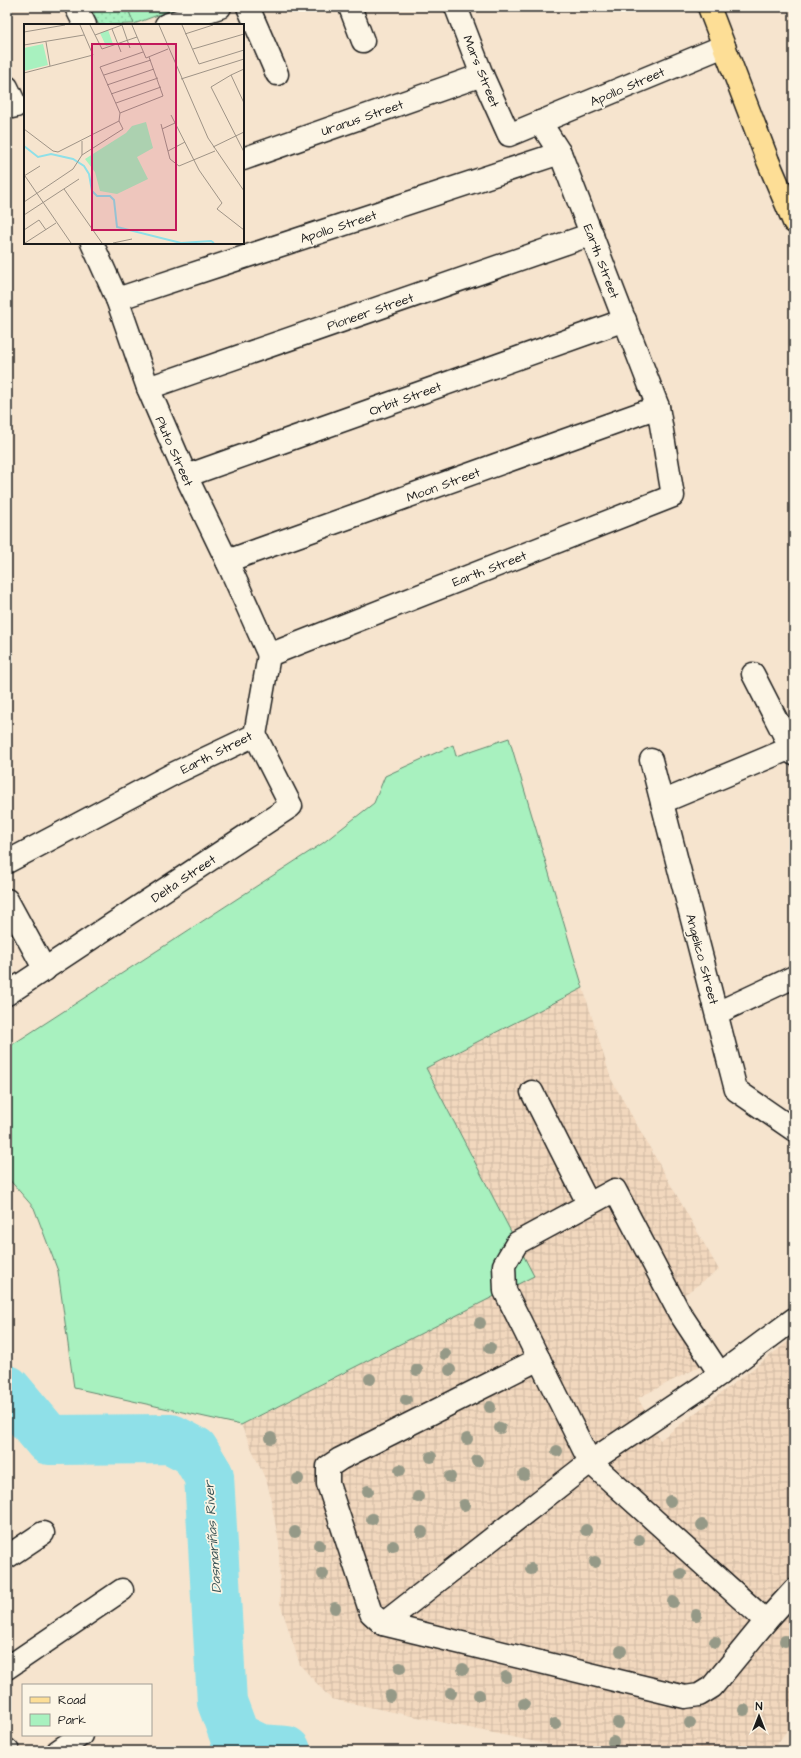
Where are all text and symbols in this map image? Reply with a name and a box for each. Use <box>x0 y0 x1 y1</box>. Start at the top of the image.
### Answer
inset map <box>24 24 244 244</box>
street label: Mars Street <box>458 33 504 111</box>
street label: Apollo Street <box>587 63 668 111</box>
street label: Uranus Street <box>319 95 407 140</box>
street label: Apollo Street <box>298 206 380 248</box>
street label: Earth Street <box>579 221 624 302</box>
street label: Pioneer Street <box>325 288 417 335</box>
street label: Orbit Street <box>367 377 445 420</box>
street label: Pluto Street <box>151 414 198 490</box>
street label: Moon Street <box>404 463 483 507</box>
street label: Earth Street <box>449 546 530 591</box>
street label: Earth Street <box>177 727 256 779</box>
street label: Delta Street <box>148 850 220 907</box>
street label: Angelico Street <box>680 912 723 1008</box>
water label: Dasmariñas River <box>199 1479 227 1594</box>
legend <box>22 1684 152 1736</box>
text: Road <box>58 1692 86 1709</box>
north arrow <box>739 1696 779 1736</box>
text: N <box>756 1699 763 1714</box>
text: Park <box>58 1712 86 1729</box>

